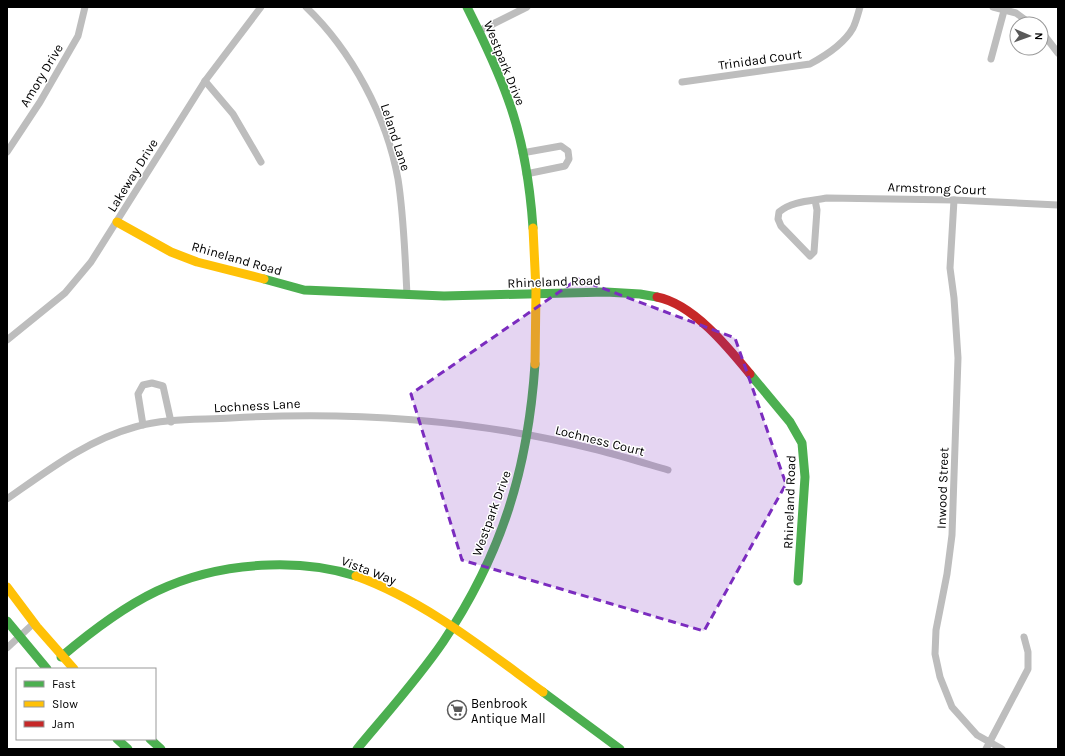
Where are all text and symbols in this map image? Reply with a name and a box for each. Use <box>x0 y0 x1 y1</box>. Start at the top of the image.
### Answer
north arrow <box>1009 16 1049 56</box>
street label: Westpark Drive <box>481 19 528 108</box>
text: N <box>1032 32 1045 41</box>
street label: Amory Drive <box>17 41 66 110</box>
street label: Trinidad Court <box>717 46 803 73</box>
street label: Leland Lane <box>378 102 414 173</box>
street label: Lakeway Drive <box>104 136 161 215</box>
street label: Armstrong Court <box>887 179 987 198</box>
street label: Rhineland Road <box>190 238 284 279</box>
street label: Rhineland Road <box>507 272 601 291</box>
street label: Lochness Lane <box>213 396 301 415</box>
street label: Lochness Court <box>554 422 646 459</box>
street label: Inwood Street <box>934 447 951 529</box>
street label: Rhineland Road <box>780 455 799 549</box>
street label: Westpark Drive <box>469 468 514 558</box>
street label: Vista Way <box>339 553 398 588</box>
legend <box>16 668 156 740</box>
text: Fast <box>52 677 76 691</box>
place label: Benbrook Antique Mall <box>471 696 546 727</box>
text: Slow <box>52 697 78 711</box>
supermarket icon: Benbrook Antique Mall <box>446 699 468 721</box>
text: Jam <box>52 717 75 731</box>

